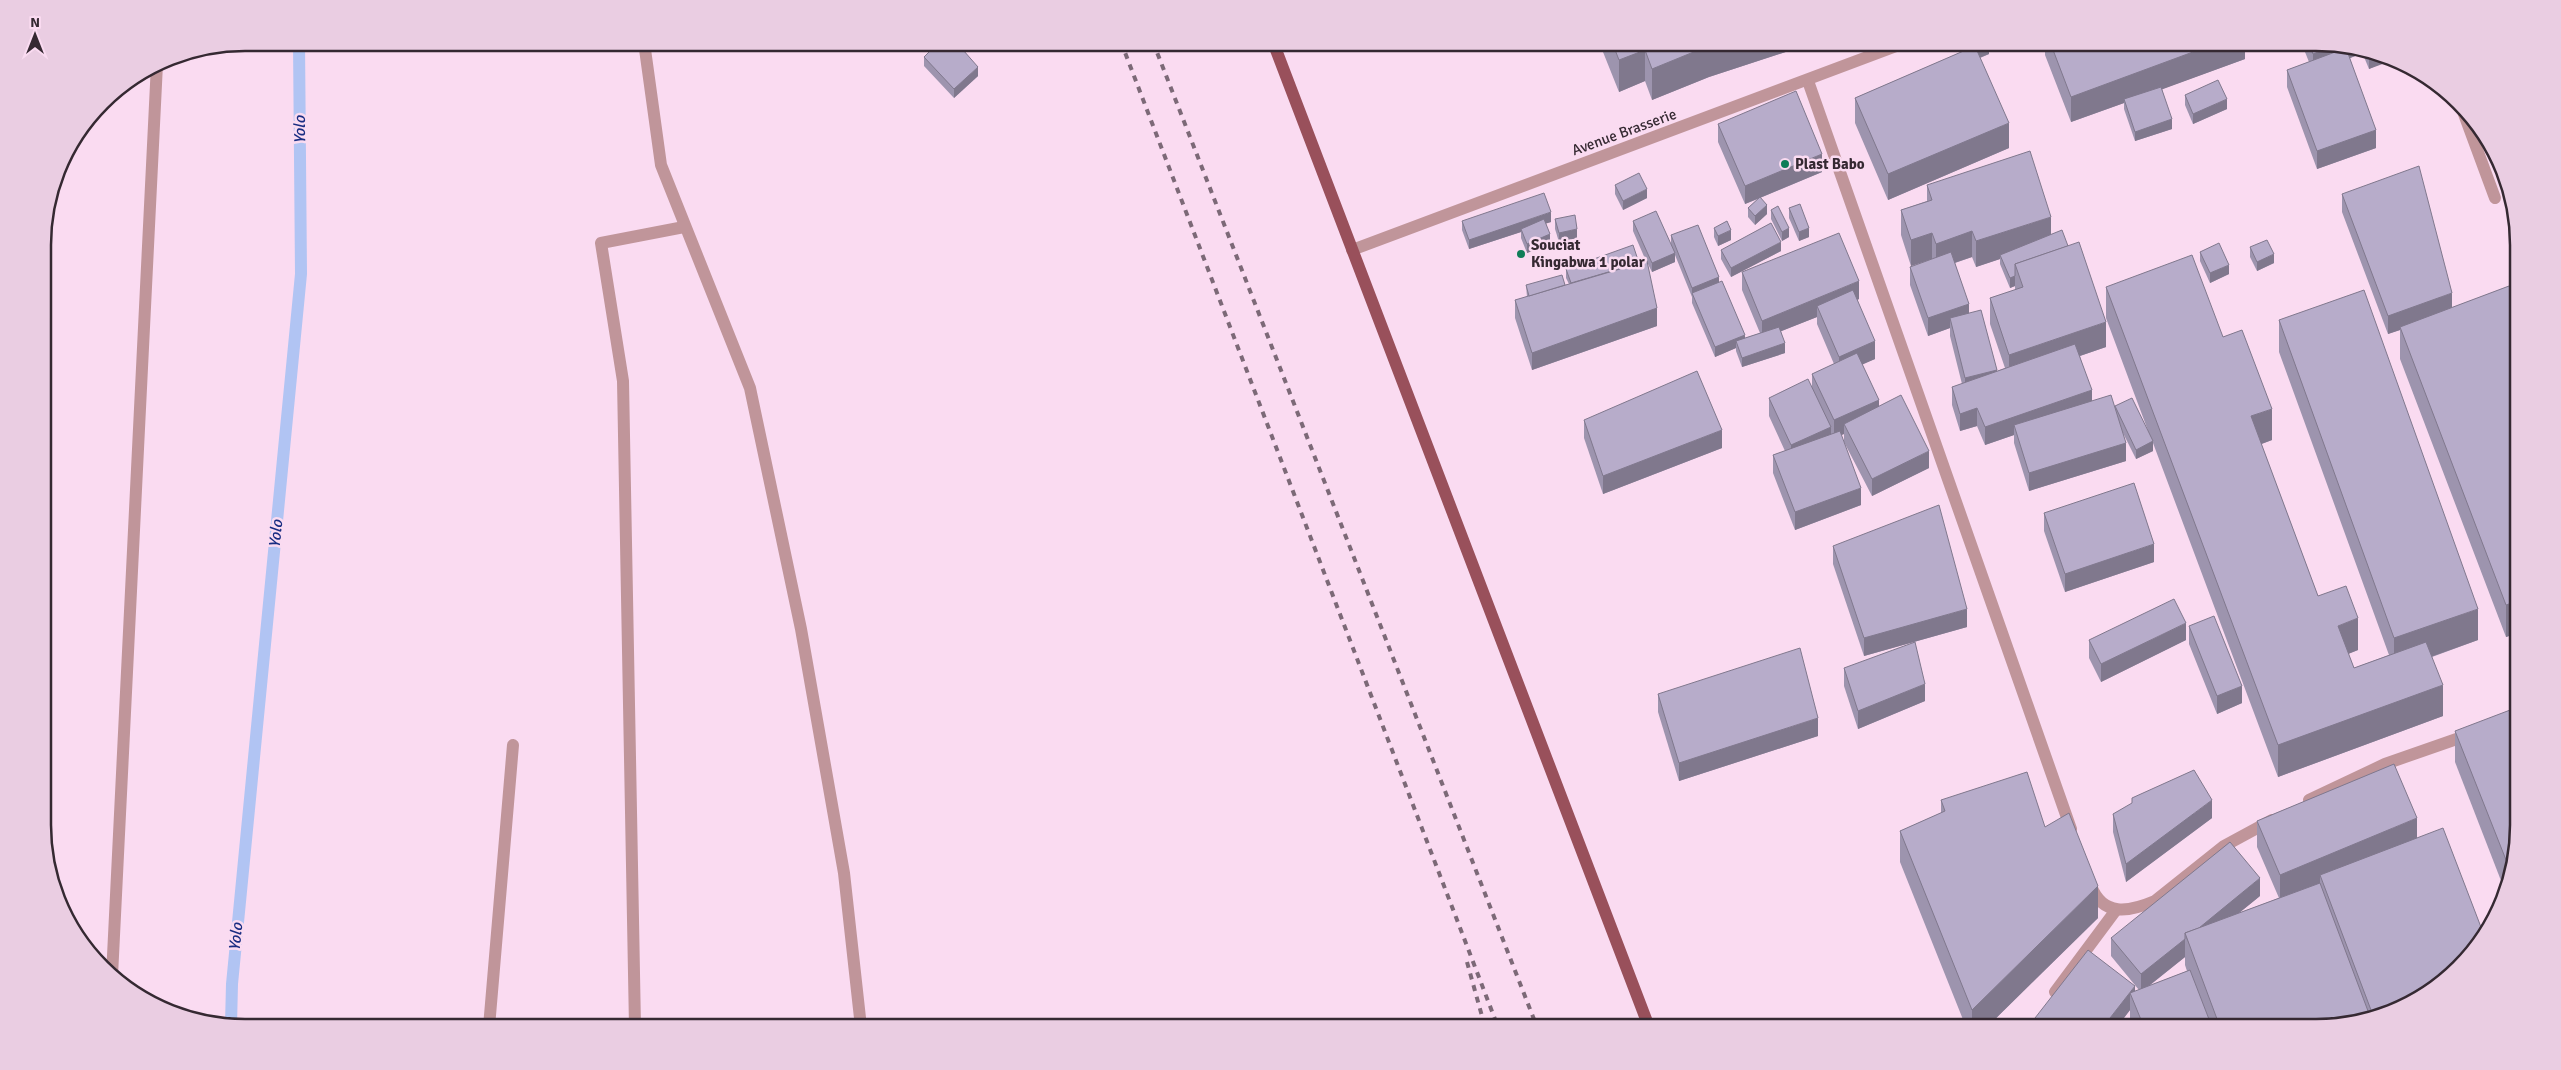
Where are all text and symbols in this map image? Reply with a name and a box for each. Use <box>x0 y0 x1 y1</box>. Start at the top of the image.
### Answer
north arrow <box>10 10 60 60</box>
text: N <box>30 14 40 31</box>
street label: Avenue Brasserie <box>1569 105 1679 159</box>
water label: Yolo <box>290 115 310 144</box>
place label: Plast Babo <box>1795 155 1865 173</box>
marker: Plast Babo <box>1779 158 1791 170</box>
place label: Souciat Kingabwa 1 polar <box>1531 236 1645 271</box>
marker: Souciat Kingabwa 1 polar <box>1515 248 1527 260</box>
water label: Yolo <box>265 518 287 549</box>
water label: Yolo <box>225 921 247 952</box>

